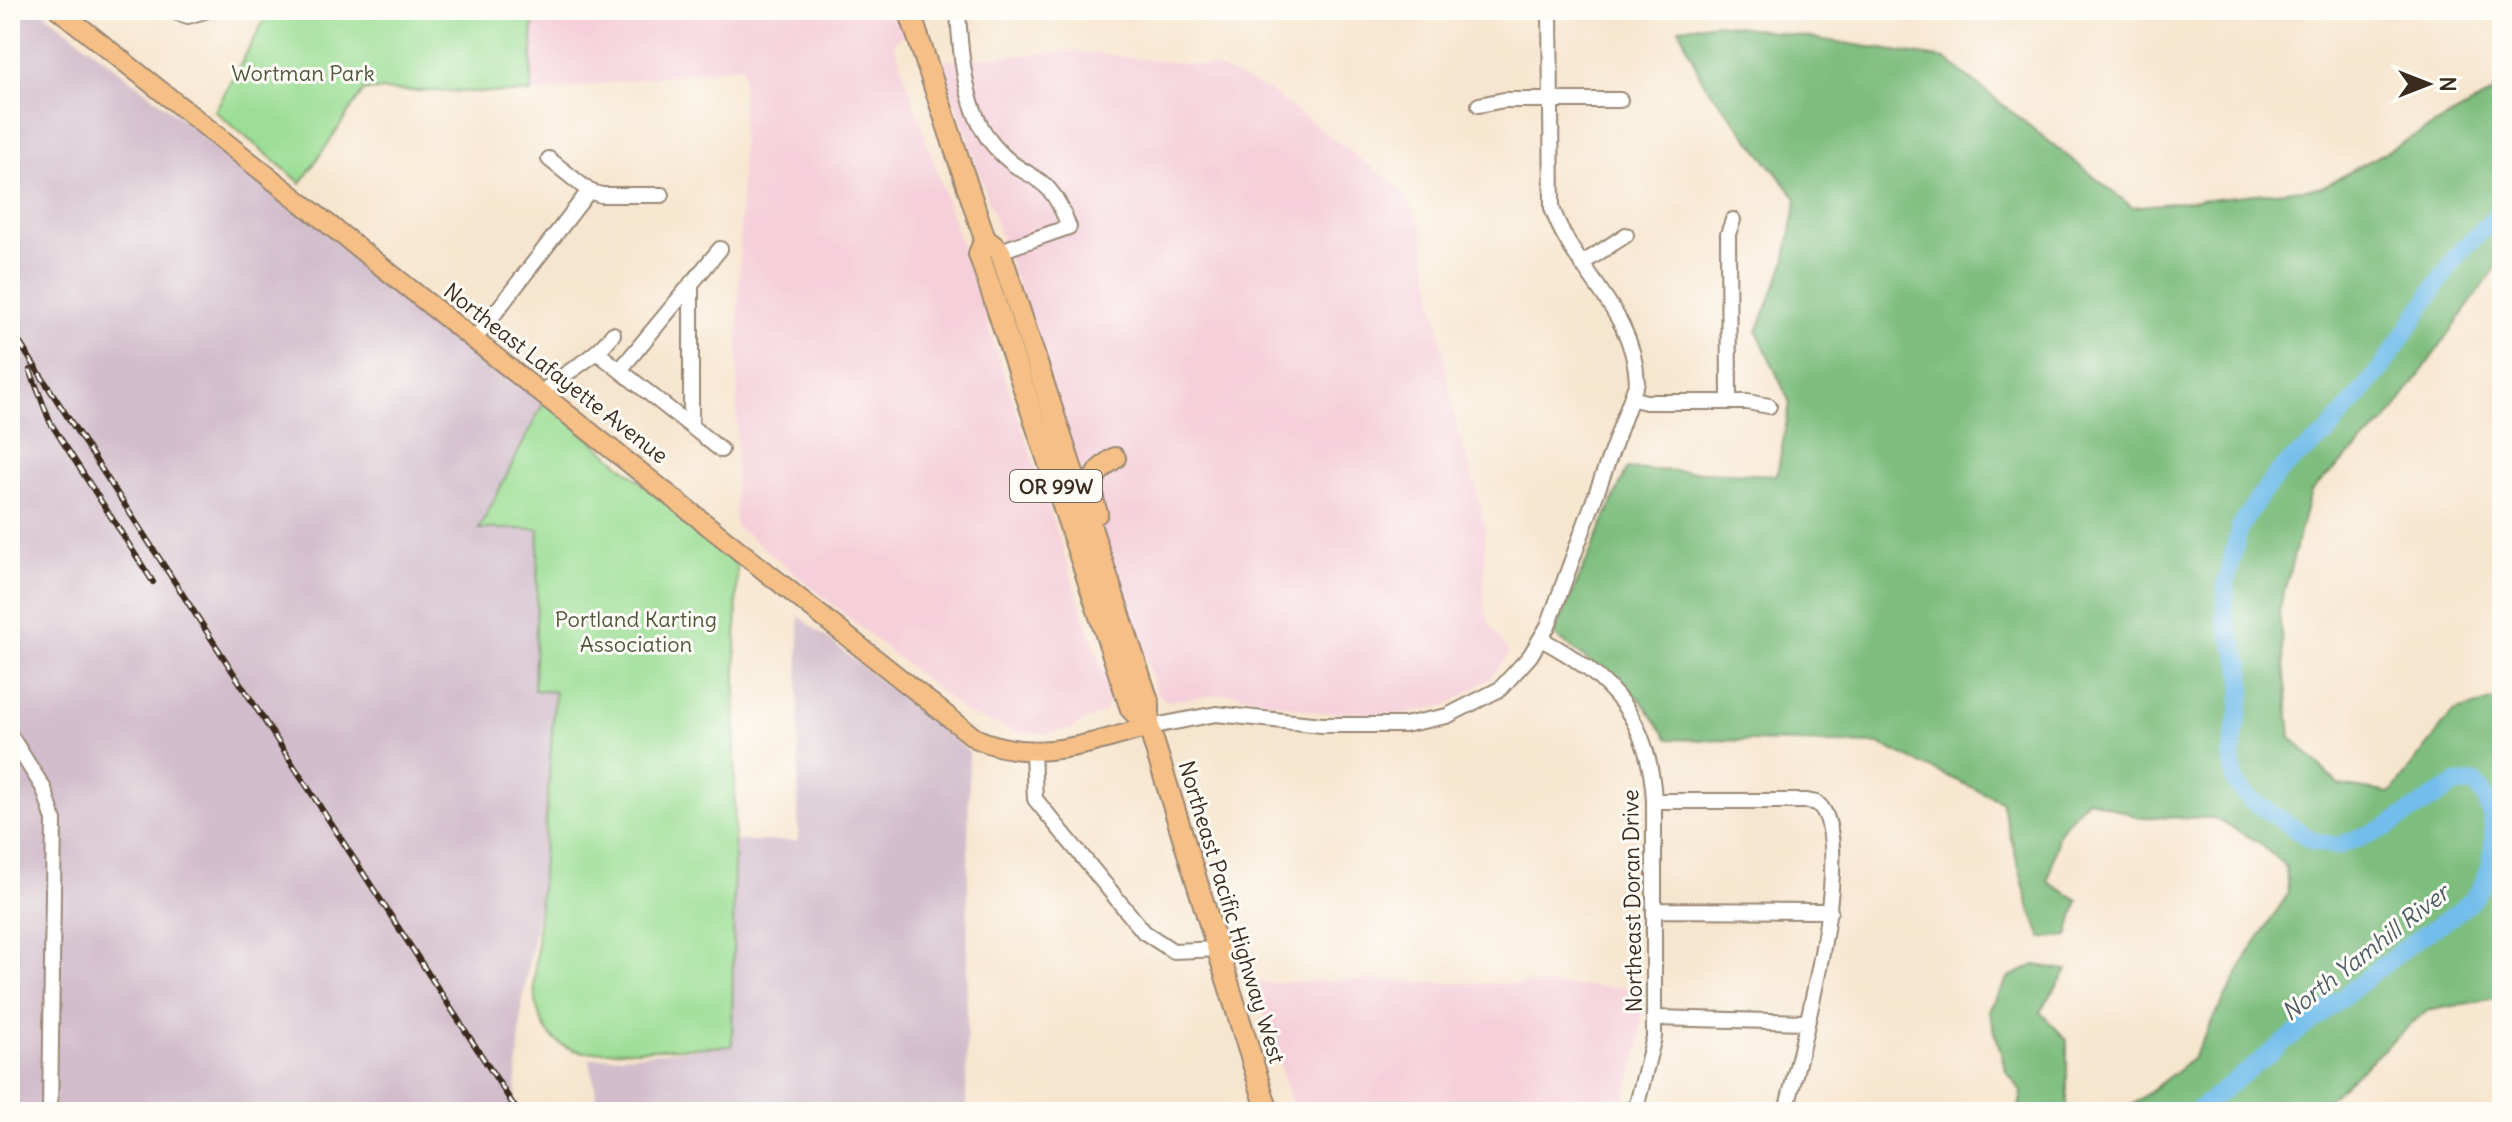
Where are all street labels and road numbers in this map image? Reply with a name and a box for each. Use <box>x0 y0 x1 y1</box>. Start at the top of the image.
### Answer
street label: Northeast Lafayette Avenue <box>438 277 674 469</box>
road number: OR 99W <box>1010 470 1102 502</box>
street label: Northeast Pacific Highway West <box>1173 757 1291 1067</box>
street label: Northeast Doran Drive <box>1616 789 1648 1013</box>

